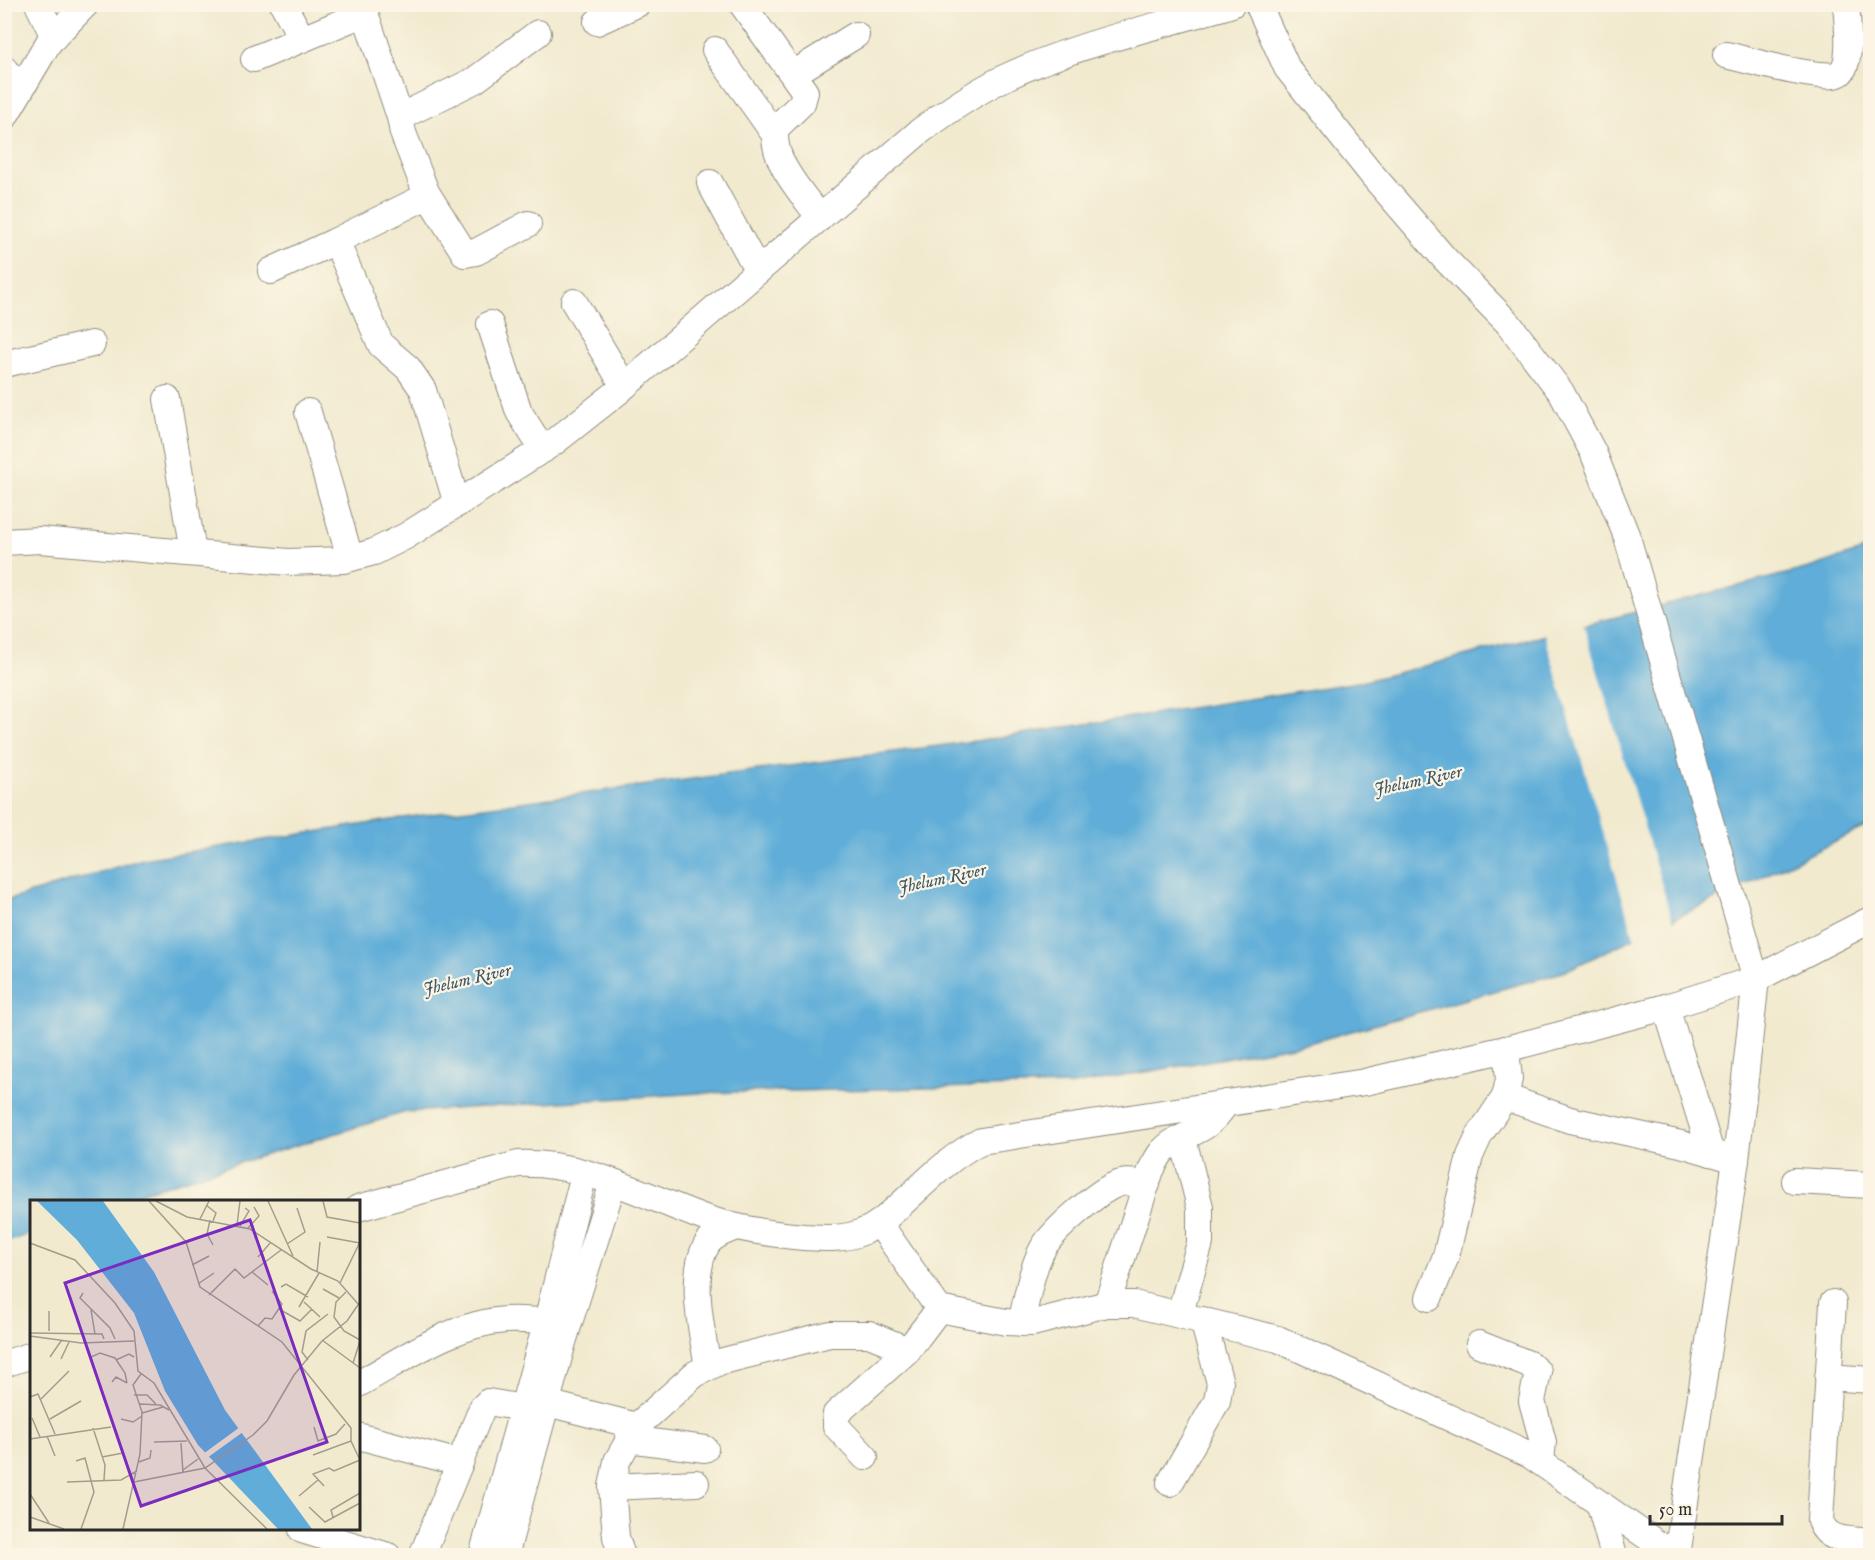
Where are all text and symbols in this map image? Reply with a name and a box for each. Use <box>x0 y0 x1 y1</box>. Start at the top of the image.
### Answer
water label: Jhelum River <box>1372 761 1465 802</box>
water label: Jhelum River <box>896 859 989 900</box>
water label: Jhelum River <box>421 959 514 1002</box>
inset map <box>30 1200 360 1530</box>
scale bar <box>1650 1488 1782 1526</box>
text: 50 m <box>1659 1499 1692 1522</box>

